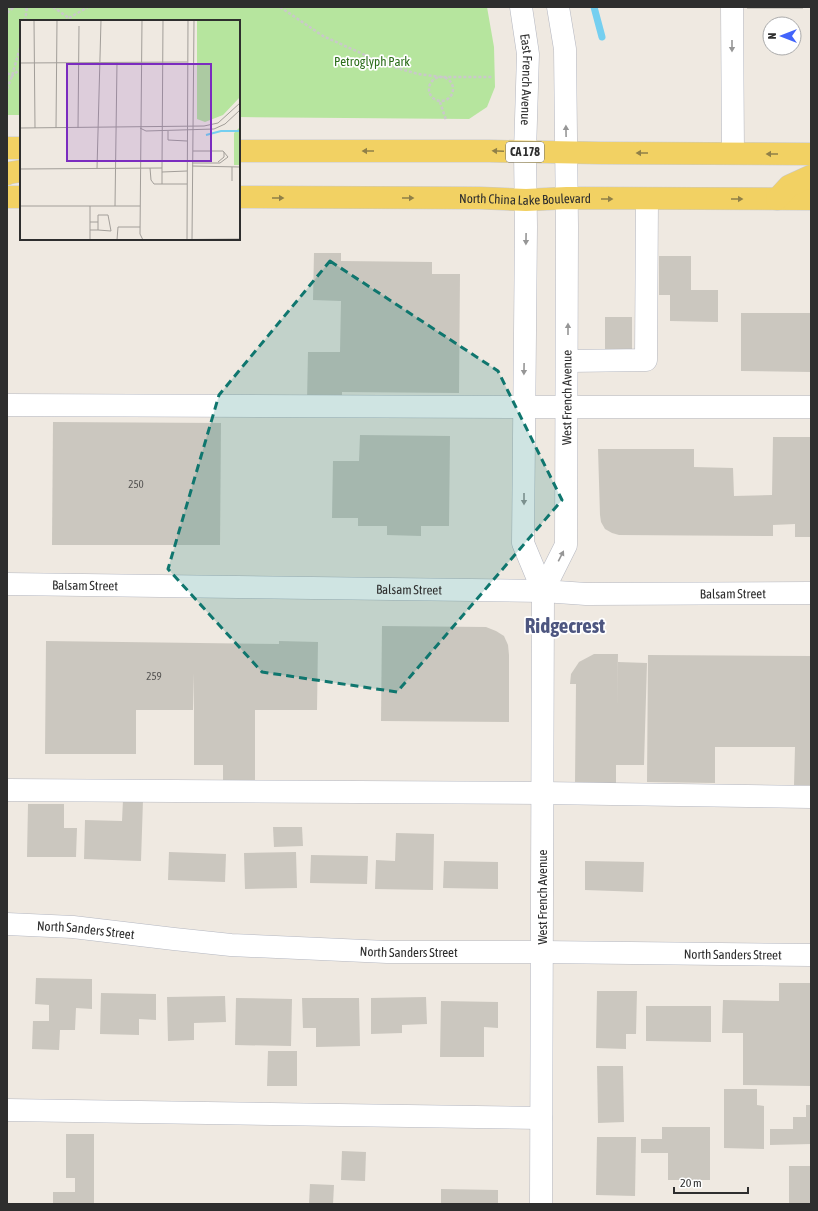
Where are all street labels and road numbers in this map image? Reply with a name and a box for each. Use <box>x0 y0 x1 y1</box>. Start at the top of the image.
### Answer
street label: East French Avenue <box>517 33 535 126</box>
road number: CA 178 <box>506 142 544 162</box>
street label: North China Lake Boulevard <box>459 191 591 208</box>
street label: West French Avenue <box>559 350 575 445</box>
street label: Balsam Street <box>52 578 118 593</box>
street label: Balsam Street <box>376 582 442 598</box>
street label: Balsam Street <box>700 586 766 601</box>
street label: West French Avenue <box>535 849 550 944</box>
street label: North Sanders Street <box>37 918 136 942</box>
street label: North Sanders Street <box>359 944 458 960</box>
street label: North Sanders Street <box>684 947 782 963</box>

